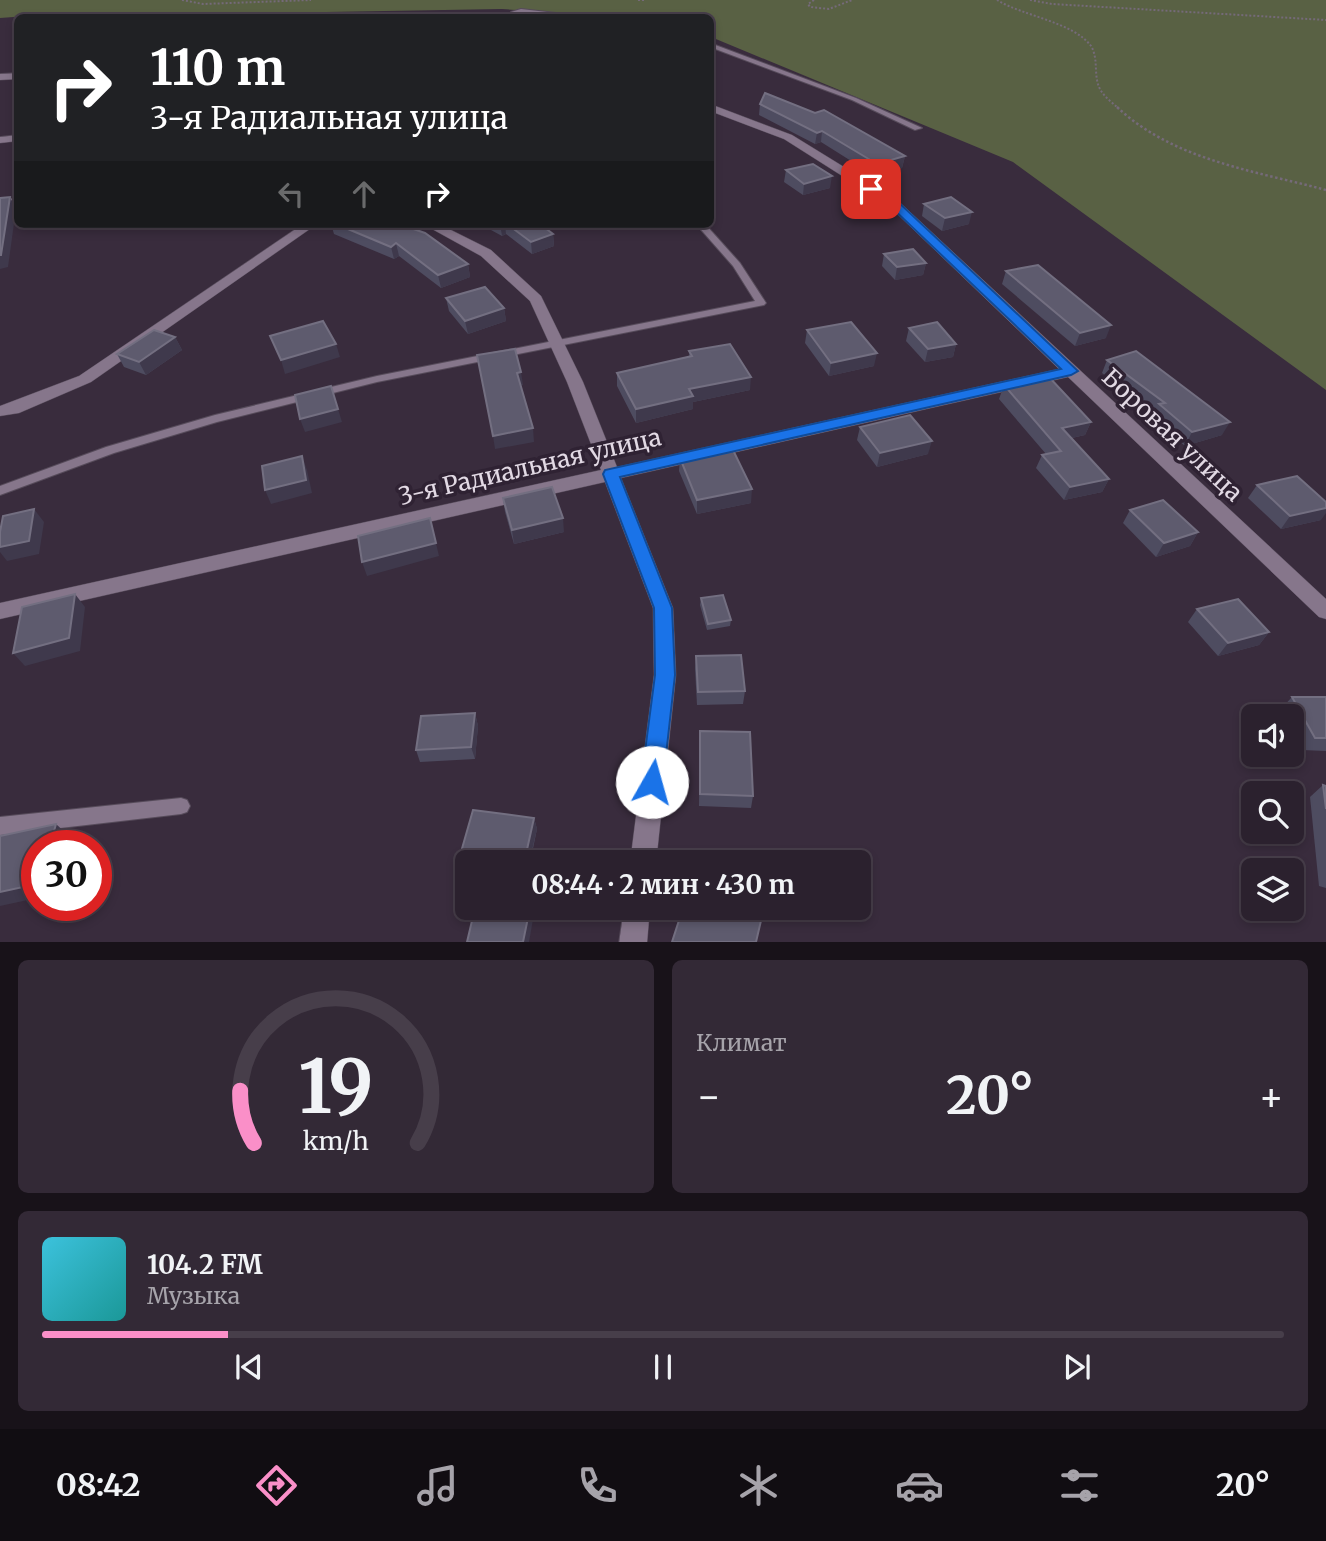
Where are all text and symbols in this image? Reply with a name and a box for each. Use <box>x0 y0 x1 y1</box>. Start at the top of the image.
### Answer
text: 110 m <box>150 37 285 98</box>
icon: right <box>35 42 126 133</box>
text: 3-я Радиальная улица <box>150 98 508 138</box>
pin <box>841 159 901 219</box>
icon: arrive <box>852 170 890 208</box>
icon: left <box>272 175 310 213</box>
icon: ahead <box>345 175 383 213</box>
icon: right <box>418 175 456 213</box>
street label: Боровая улица <box>1095 361 1249 508</box>
street label: 3-я Радиальная улица <box>396 421 664 512</box>
map controls <box>1241 704 1304 921</box>
button: sound <box>1241 704 1304 767</box>
position arrow <box>615 745 689 819</box>
button: search <box>1241 781 1304 844</box>
speed limit sign: 30 <box>21 830 112 921</box>
button: layers <box>1241 858 1304 921</box>
text: 08:44 · 2 мин · 430 m <box>531 868 795 901</box>
text: Климат <box>696 1028 787 1057</box>
text: 19 <box>298 1041 374 1133</box>
text: 20° <box>946 1063 1034 1128</box>
text: − <box>696 1073 721 1120</box>
text: + <box>1259 1073 1284 1120</box>
text: km/h <box>303 1124 369 1156</box>
text: 104.2 FM <box>147 1248 263 1281</box>
text: Музыка <box>147 1281 240 1310</box>
icon: previous <box>230 1348 268 1386</box>
icon: pause <box>644 1348 682 1386</box>
icon: next <box>1058 1348 1096 1386</box>
icon: directions <box>252 1461 301 1510</box>
icon: music <box>413 1461 462 1510</box>
icon: phone <box>573 1461 622 1510</box>
icon: climate <box>734 1461 783 1510</box>
icon: car <box>895 1461 944 1510</box>
icon: filters <box>1055 1461 1104 1510</box>
text: 08:42 <box>56 1465 141 1505</box>
text: 20° <box>1216 1465 1270 1505</box>

